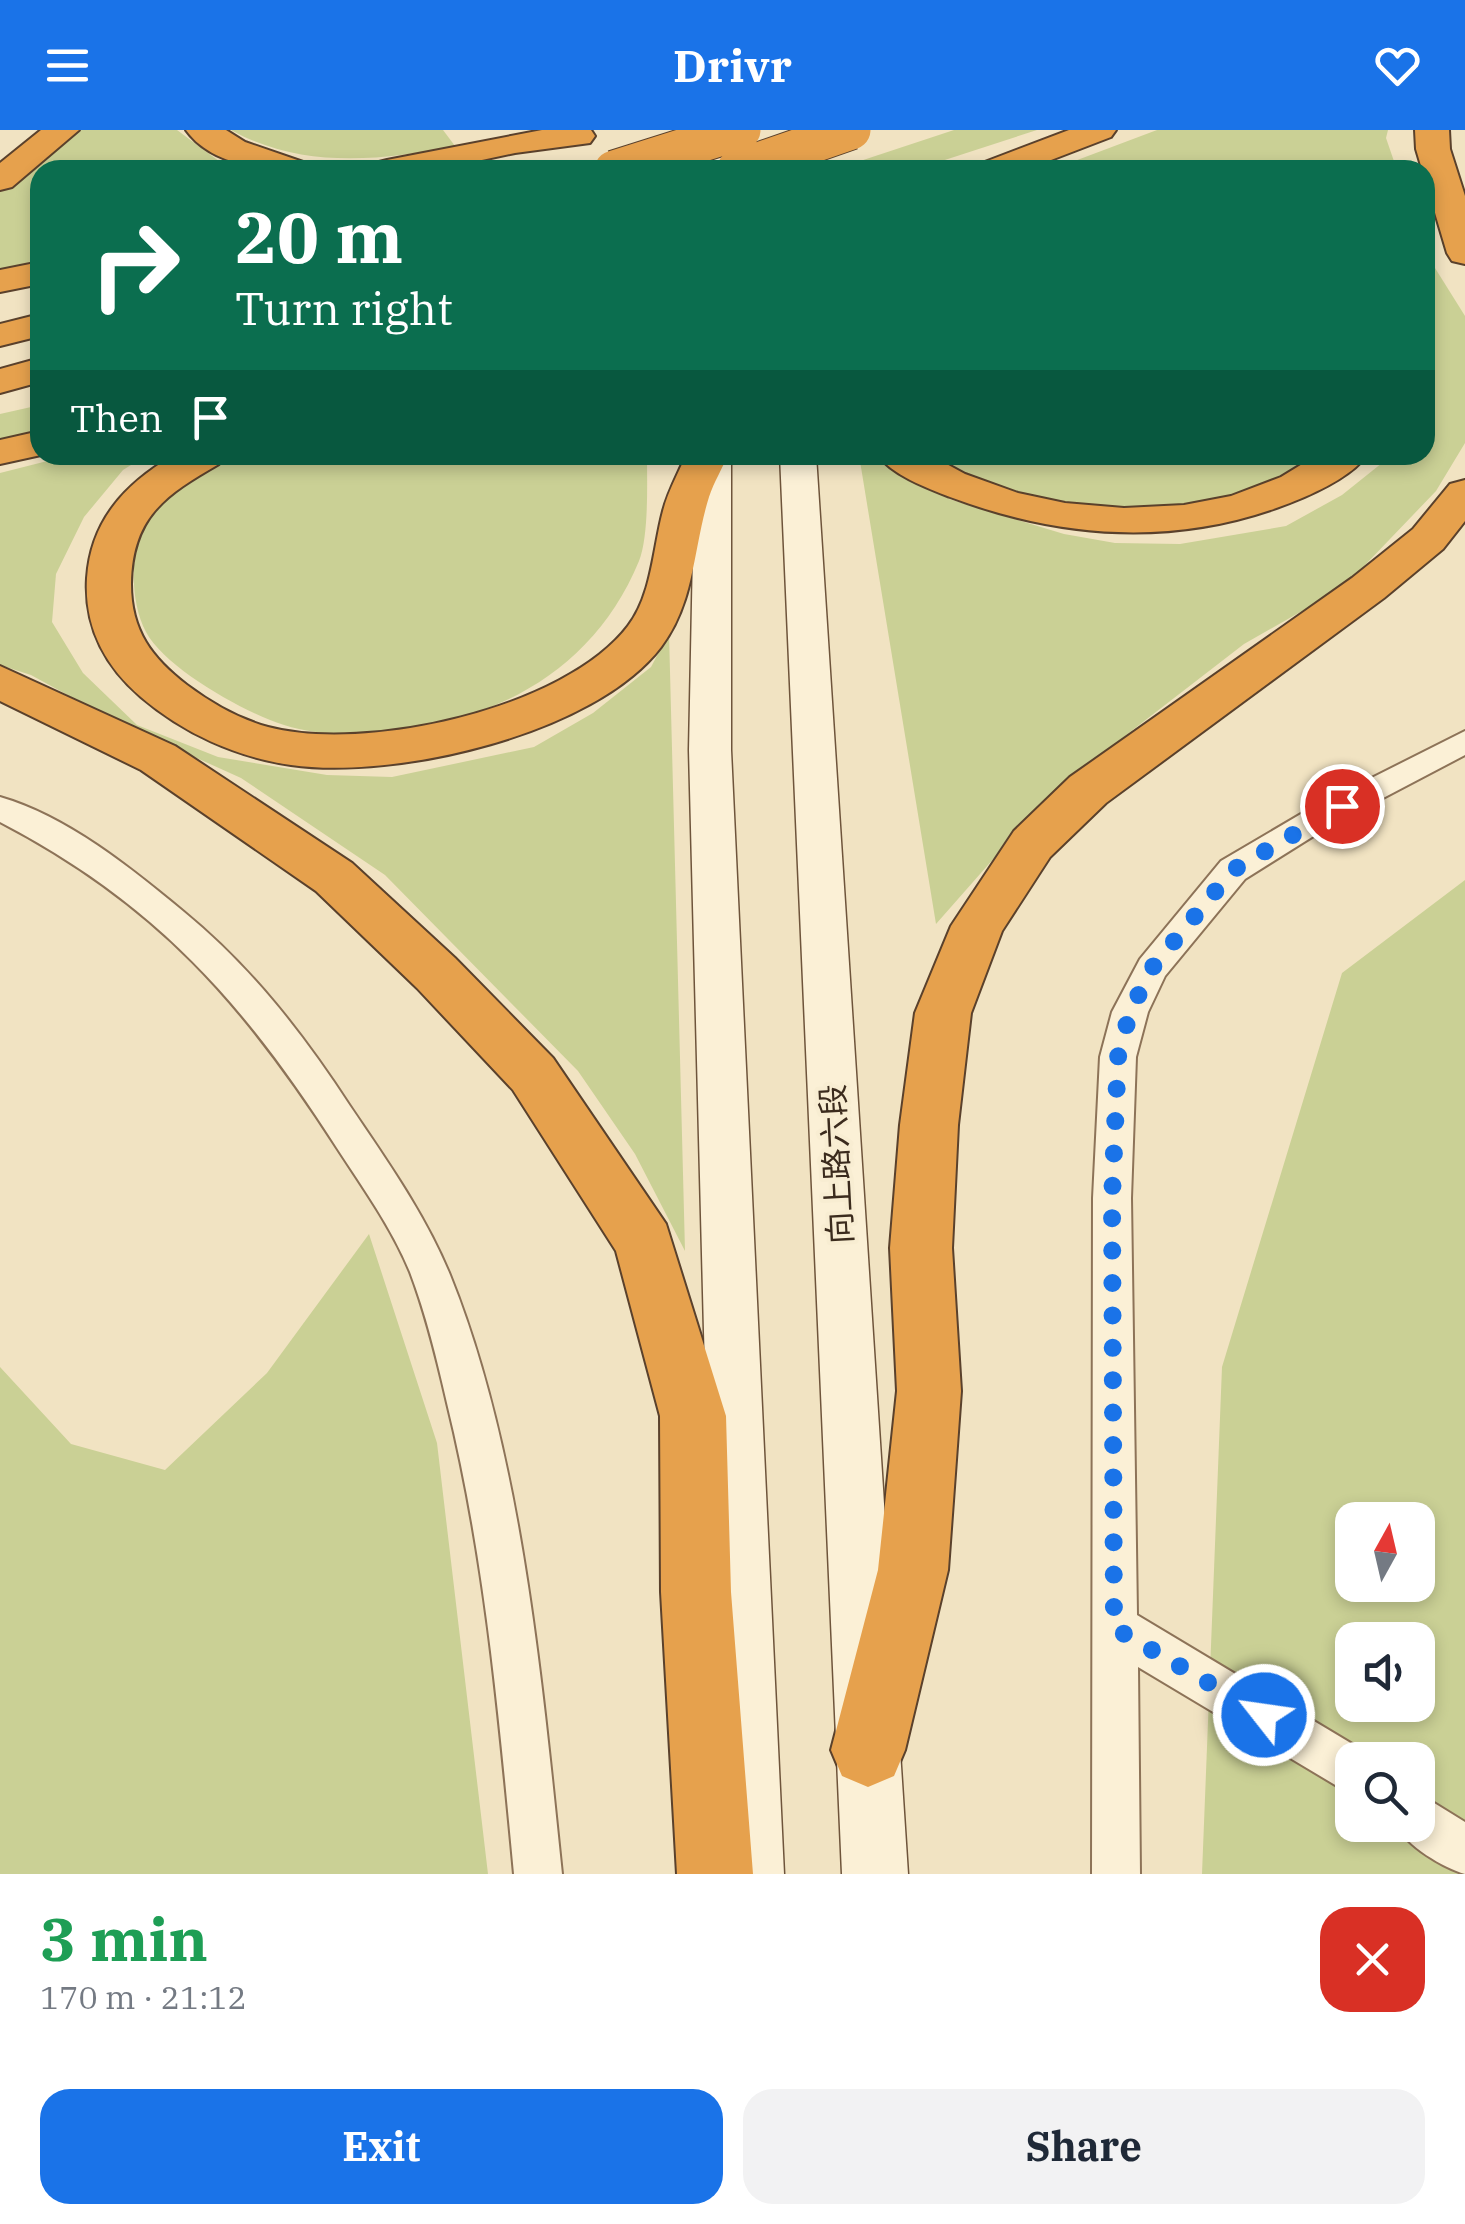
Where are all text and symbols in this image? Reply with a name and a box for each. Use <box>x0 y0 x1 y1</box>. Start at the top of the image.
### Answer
text: Drivr <box>673 36 792 94</box>
icon: menu <box>40 38 95 93</box>
icon: heart <box>1370 38 1425 93</box>
text: 20 m <box>235 191 403 282</box>
icon: right <box>70 200 200 330</box>
text: Turn right <box>235 279 453 337</box>
icon: arrive <box>183 390 238 445</box>
text: Then <box>70 393 163 442</box>
pin <box>1300 764 1385 849</box>
icon: arrive <box>1315 779 1370 834</box>
street label: 向上路六段 <box>811 1083 861 1245</box>
north arrow <box>1335 1502 1435 1602</box>
map controls <box>1335 1502 1435 1842</box>
button: sound <box>1335 1622 1435 1722</box>
position arrow <box>1212 1663 1316 1767</box>
button: search <box>1335 1742 1435 1842</box>
text: 3 min <box>40 1899 208 1978</box>
button: close <box>1320 1907 1425 2012</box>
text: 170 m · 21:12 <box>40 1976 247 2018</box>
button: Exit <box>40 2089 723 2204</box>
button: Share <box>743 2089 1425 2204</box>

